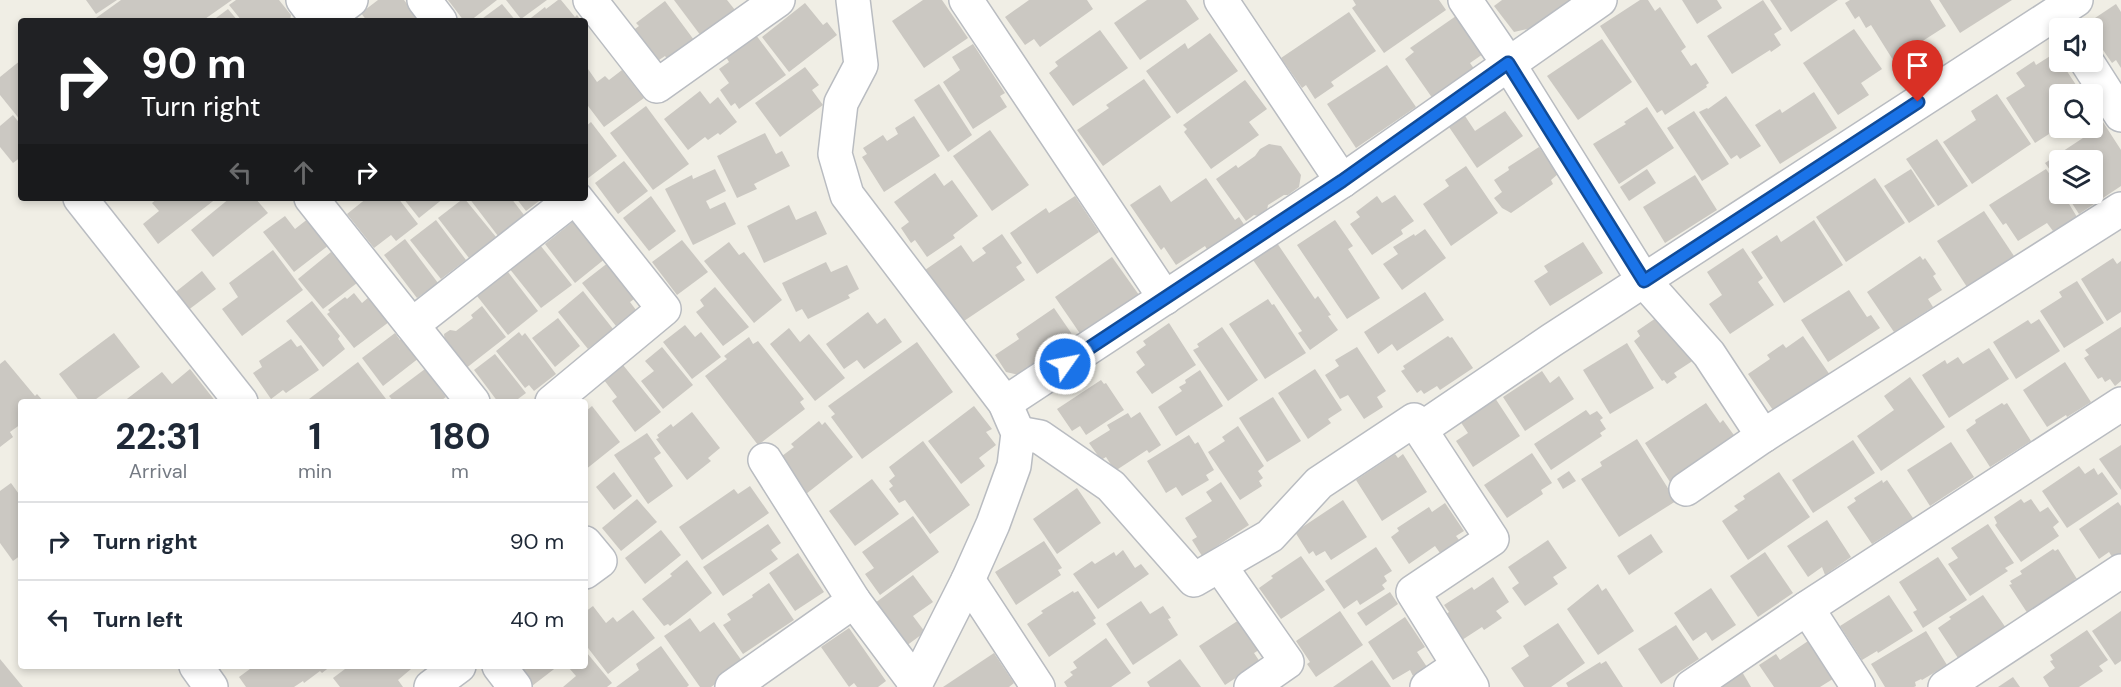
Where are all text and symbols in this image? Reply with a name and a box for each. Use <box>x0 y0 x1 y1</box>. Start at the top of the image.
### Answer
map controls <box>2049 18 2103 204</box>
button: sound <box>2049 18 2103 72</box>
text: 90 m <box>141 36 247 91</box>
pin <box>1892 40 1943 102</box>
icon: right <box>42 42 120 120</box>
icon: arrive <box>1901 49 1934 82</box>
button: search <box>2049 84 2103 138</box>
text: Turn right <box>141 89 261 124</box>
button: layers <box>2049 150 2103 204</box>
icon: left <box>224 156 257 189</box>
icon: ahead <box>287 156 320 189</box>
icon: right <box>350 156 383 189</box>
position arrow <box>1033 332 1097 396</box>
text: 22:31 <box>115 413 201 460</box>
text: 1 <box>308 413 322 460</box>
text: 180 <box>429 413 491 460</box>
text: Arrival <box>129 458 187 484</box>
text: min <box>298 458 332 484</box>
text: m <box>451 458 469 484</box>
icon: right <box>42 525 75 558</box>
text: Turn right <box>93 527 198 556</box>
text: 90 m <box>510 527 564 556</box>
icon: left <box>42 603 75 636</box>
text: Turn left <box>93 605 183 634</box>
text: 40 m <box>510 605 564 634</box>

